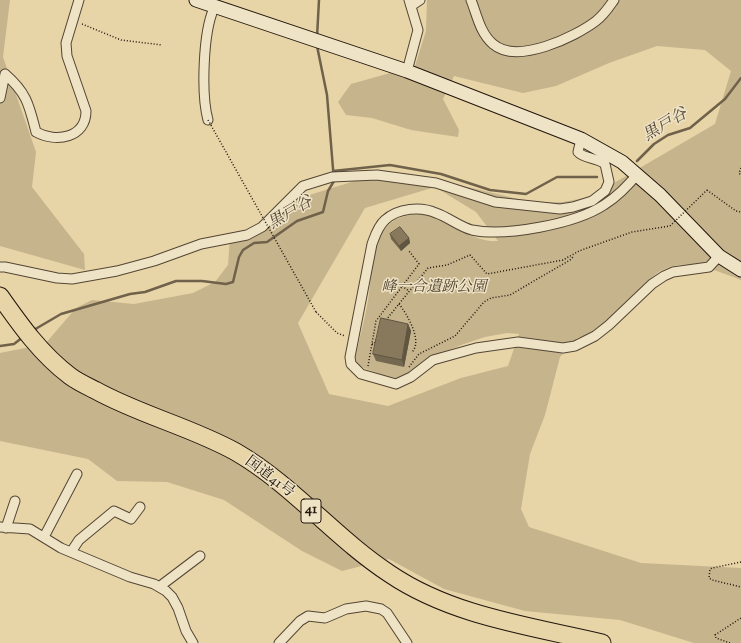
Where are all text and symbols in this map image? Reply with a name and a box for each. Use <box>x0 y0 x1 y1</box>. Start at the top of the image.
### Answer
water label: 黒戸谷 <box>640 105 692 147</box>
water label: 黒戸谷 <box>265 193 317 235</box>
park label: 峰一合遺跡公園 <box>382 279 486 297</box>
street label: 国道41号 <box>241 453 297 503</box>
road number: 41 <box>301 499 321 523</box>

